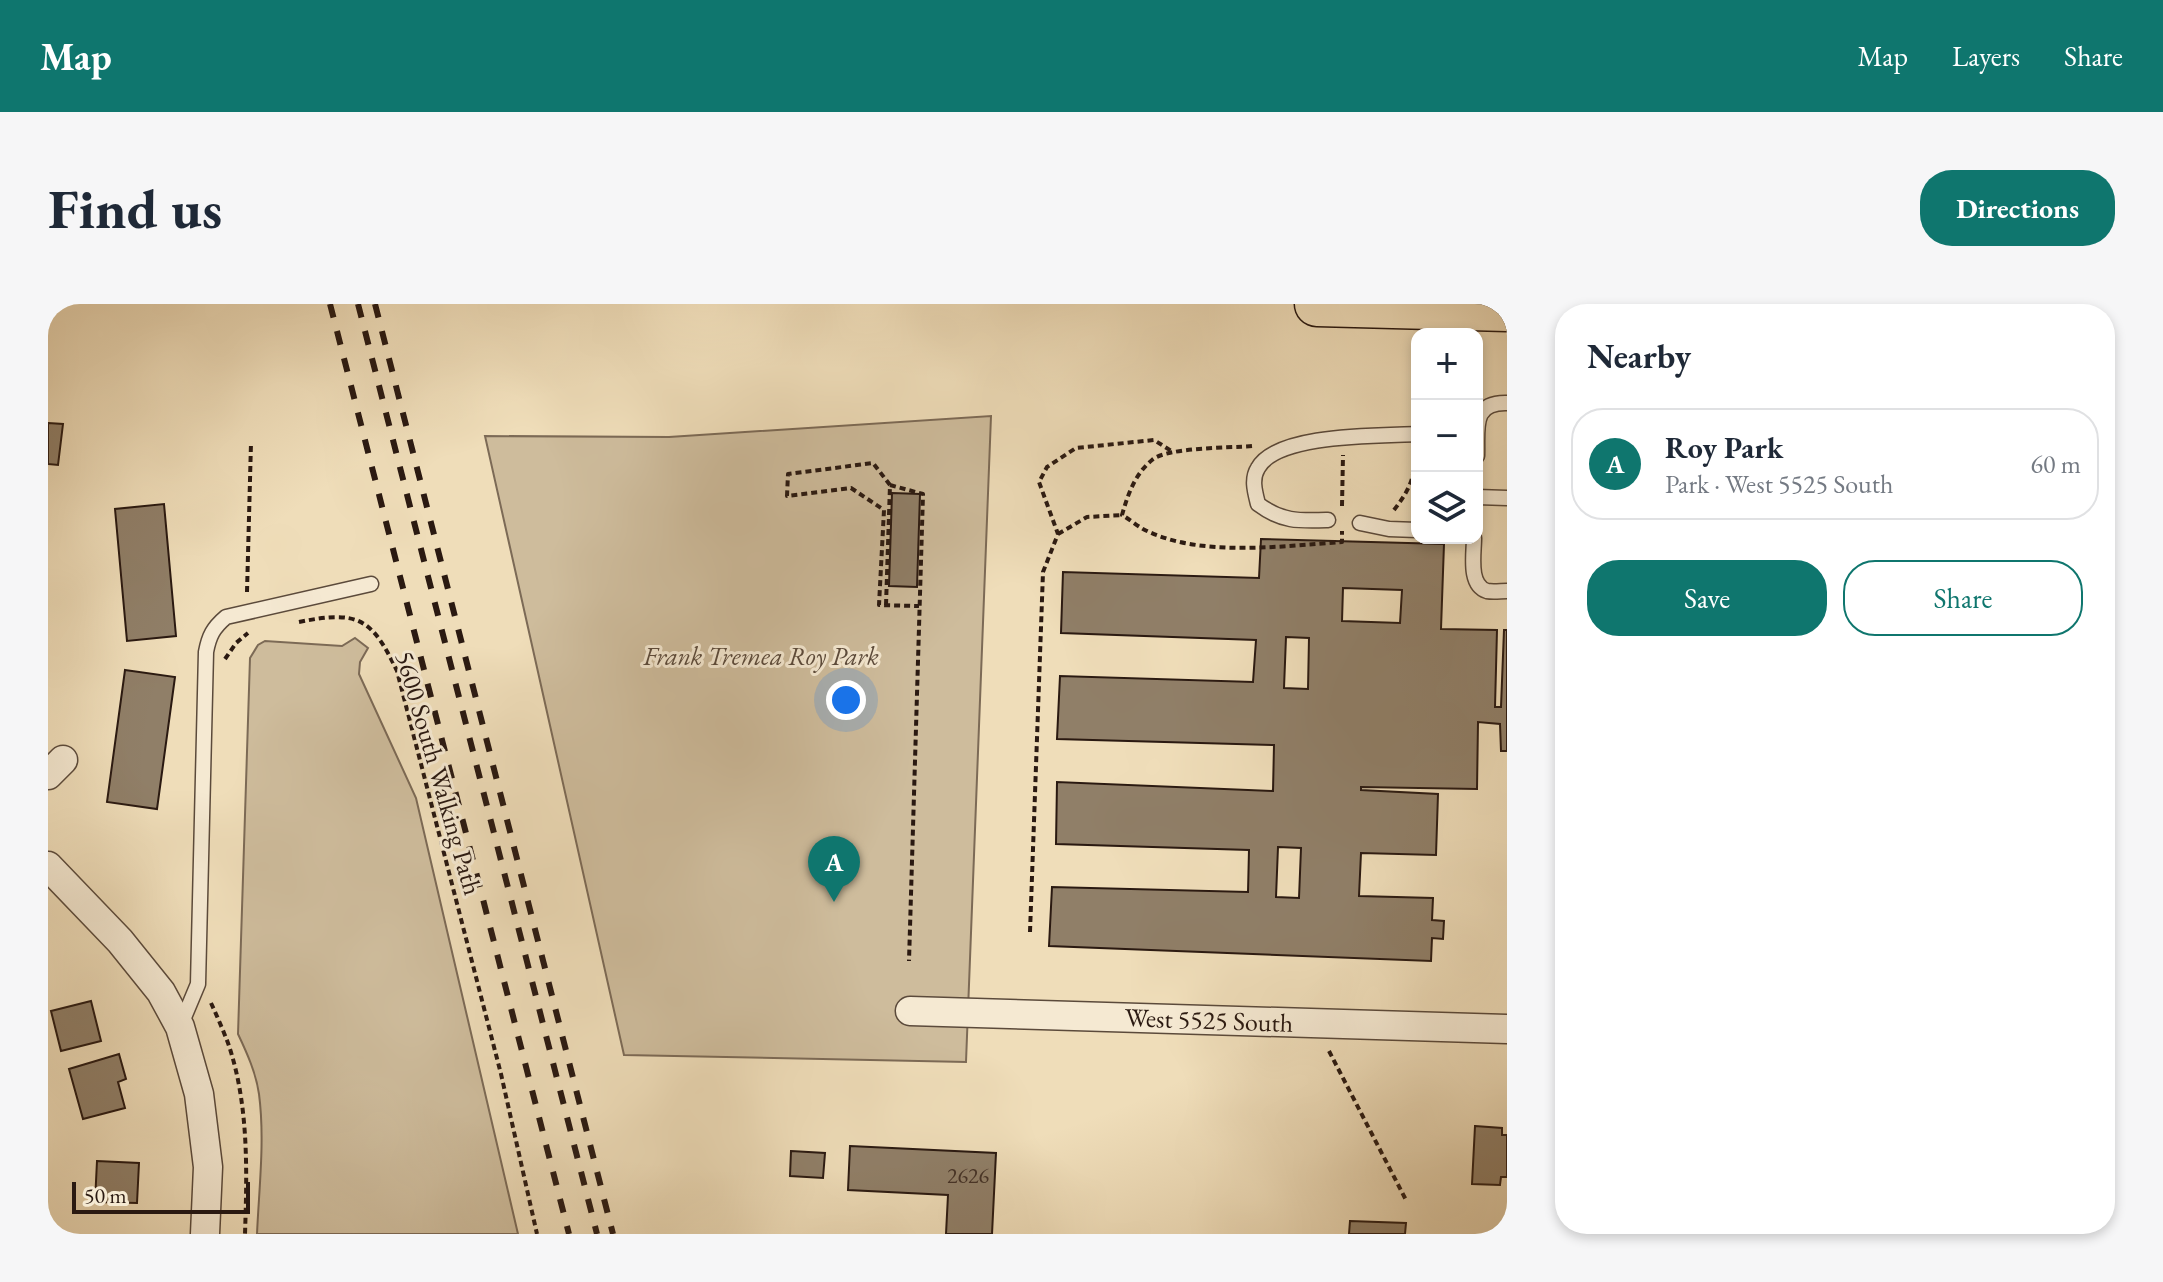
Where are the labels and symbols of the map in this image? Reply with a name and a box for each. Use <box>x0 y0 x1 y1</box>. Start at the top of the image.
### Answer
park label: Frank Tremea Roy Park <box>642 639 879 673</box>
street label: 5600 South Walking Path <box>388 647 490 899</box>
your location <box>826 680 866 720</box>
pin: A <box>808 836 860 902</box>
street label: West 5525 South <box>1124 1000 1294 1040</box>
house number: 2626 <box>947 1161 990 1190</box>
scale bar <box>72 1178 250 1214</box>

